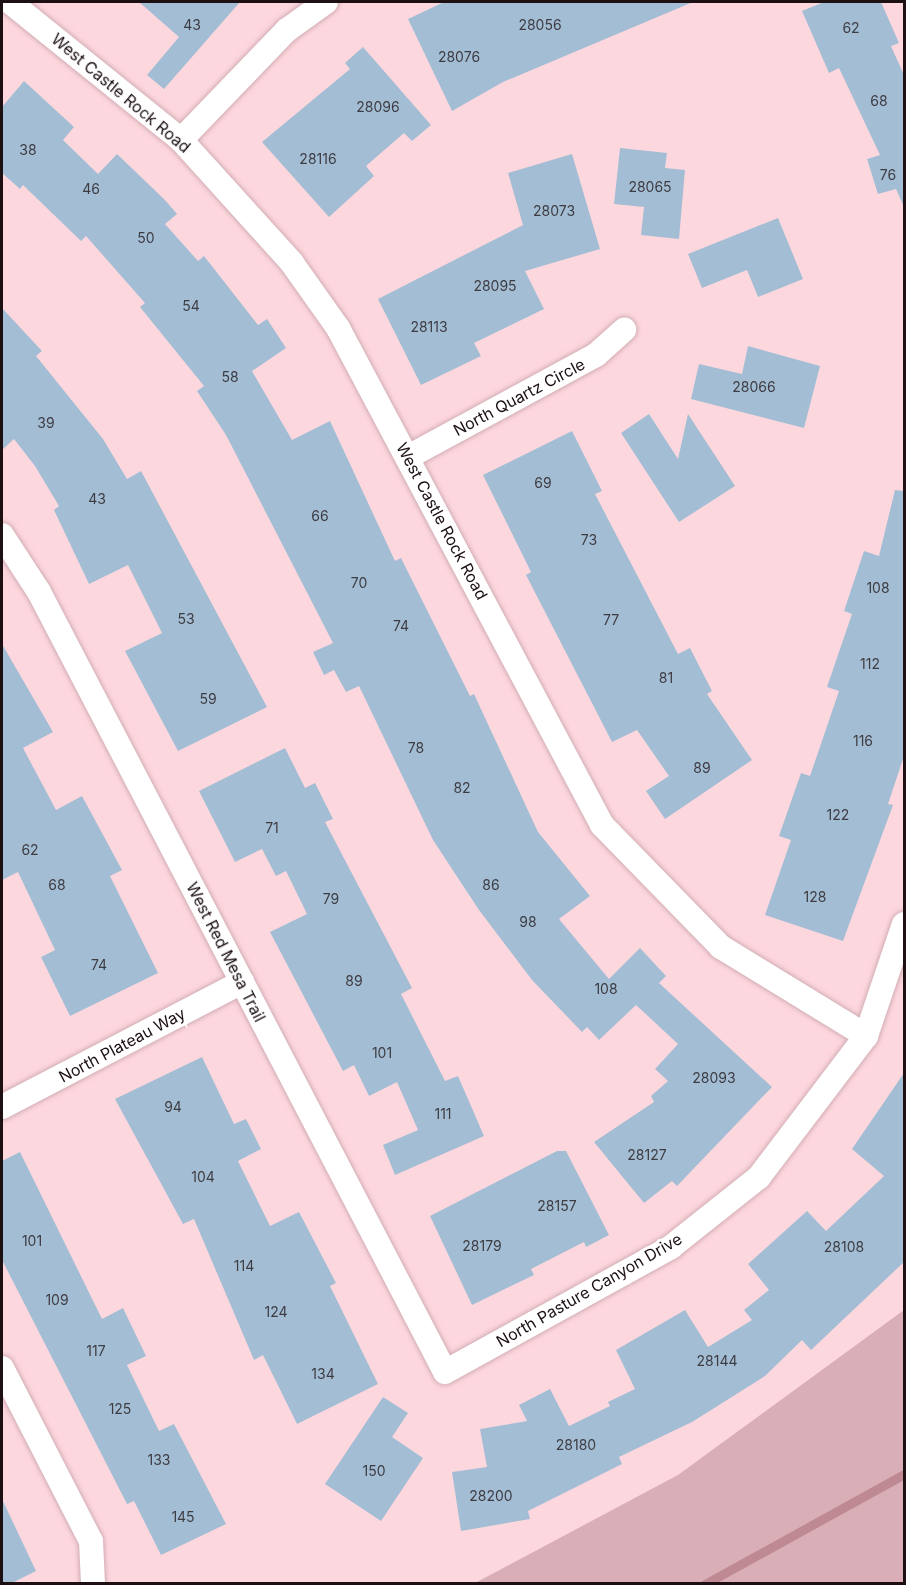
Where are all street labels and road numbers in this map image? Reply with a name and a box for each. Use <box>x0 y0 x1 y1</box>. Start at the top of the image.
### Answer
street label: West Castle Rock Road <box>48 29 194 157</box>
street label: North Quartz Circle <box>450 354 588 440</box>
street label: West Castle Rock Road <box>392 439 492 603</box>
street label: West Red Mesa Trail <box>182 879 270 1025</box>
street label: North Plateau Way <box>56 1004 188 1086</box>
street label: North Pasture Canyon Drive <box>493 1229 685 1351</box>

